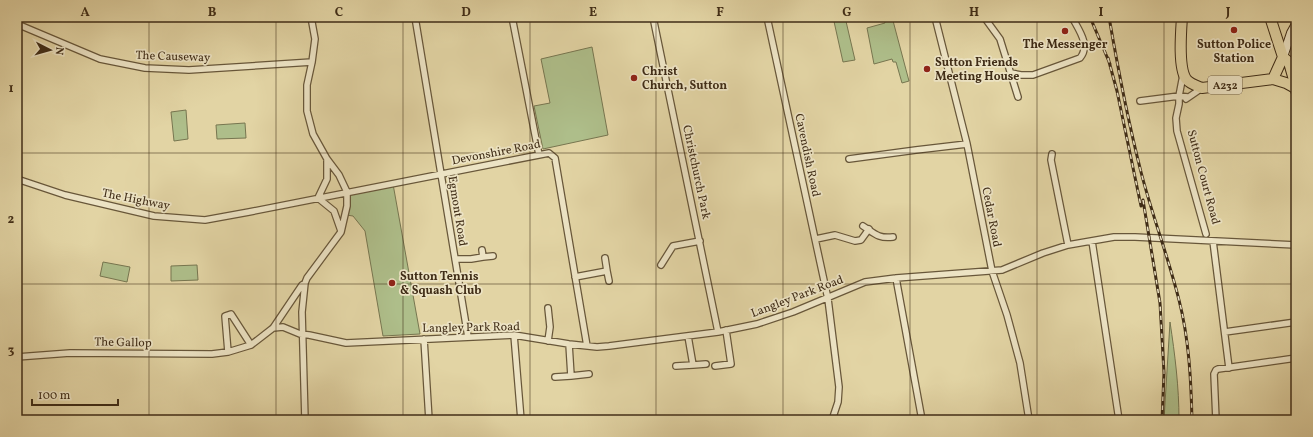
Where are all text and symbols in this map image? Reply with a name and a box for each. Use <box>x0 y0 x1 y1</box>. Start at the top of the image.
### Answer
text: A <box>80 4 90 22</box>
text: B <box>208 4 217 22</box>
text: C <box>335 4 343 22</box>
text: D <box>461 4 471 22</box>
text: E <box>589 4 597 22</box>
text: F <box>716 4 724 22</box>
text: G <box>842 4 852 22</box>
text: H <box>969 4 979 22</box>
text: I <box>1099 4 1104 22</box>
text: J <box>1225 4 1231 22</box>
marker: Sutton Police Station <box>1229 25 1239 35</box>
marker: The Messenger <box>1060 26 1070 36</box>
north arrow <box>30 30 70 70</box>
place label: The Messenger <box>1023 37 1108 53</box>
place label: Sutton Police Station <box>1197 37 1271 67</box>
text: N <box>51 46 66 56</box>
street label: The Causeway <box>135 48 211 66</box>
place label: Sutton Friends Meeting House <box>935 55 1020 85</box>
place label: Christ Church, Sutton <box>642 64 727 94</box>
marker: Sutton Friends Meeting House <box>922 64 932 74</box>
marker: Christ Church, Sutton <box>629 73 639 83</box>
road number: A232 <box>1208 76 1242 94</box>
text: 1 <box>8 80 14 98</box>
street label: Cavendish Road <box>790 112 824 199</box>
street label: Christchurch Park <box>678 124 714 221</box>
street label: Sutton Court Road <box>1183 128 1223 227</box>
street label: Devonshire Road <box>450 136 542 169</box>
street label: Egmont Road <box>444 175 471 248</box>
street label: The Highway <box>100 186 172 215</box>
street label: Cedar Road <box>977 186 1005 249</box>
text: 2 <box>8 211 15 229</box>
place label: Sutton Tennis & Squash Club <box>400 269 482 299</box>
street label: Langley Park Road <box>749 272 846 322</box>
marker: Sutton Tennis & Squash Club <box>387 278 397 288</box>
street label: Langley Park Road <box>422 319 520 337</box>
street label: The Gallop <box>94 335 152 351</box>
text: 3 <box>8 342 15 360</box>
scale bar <box>32 381 118 407</box>
text: 100 m <box>38 388 71 404</box>

